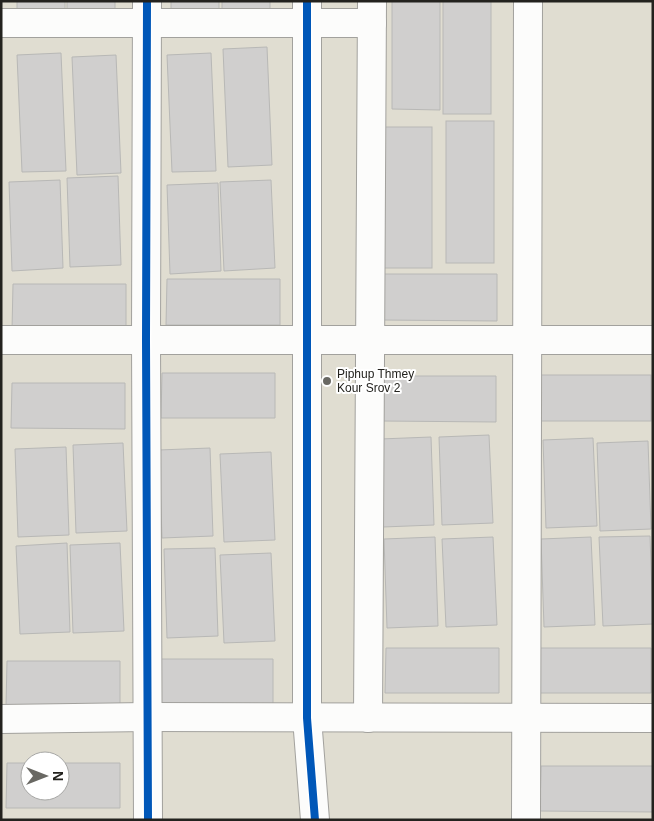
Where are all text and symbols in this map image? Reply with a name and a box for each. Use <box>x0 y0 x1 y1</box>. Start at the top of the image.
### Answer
place label: Piphup Thmey Kour Srov 2 <box>337 367 414 395</box>
marker: Piphup Thmey Kour Srov 2 <box>321 375 333 387</box>
north arrow <box>20 751 70 801</box>
text: N <box>50 771 66 781</box>

